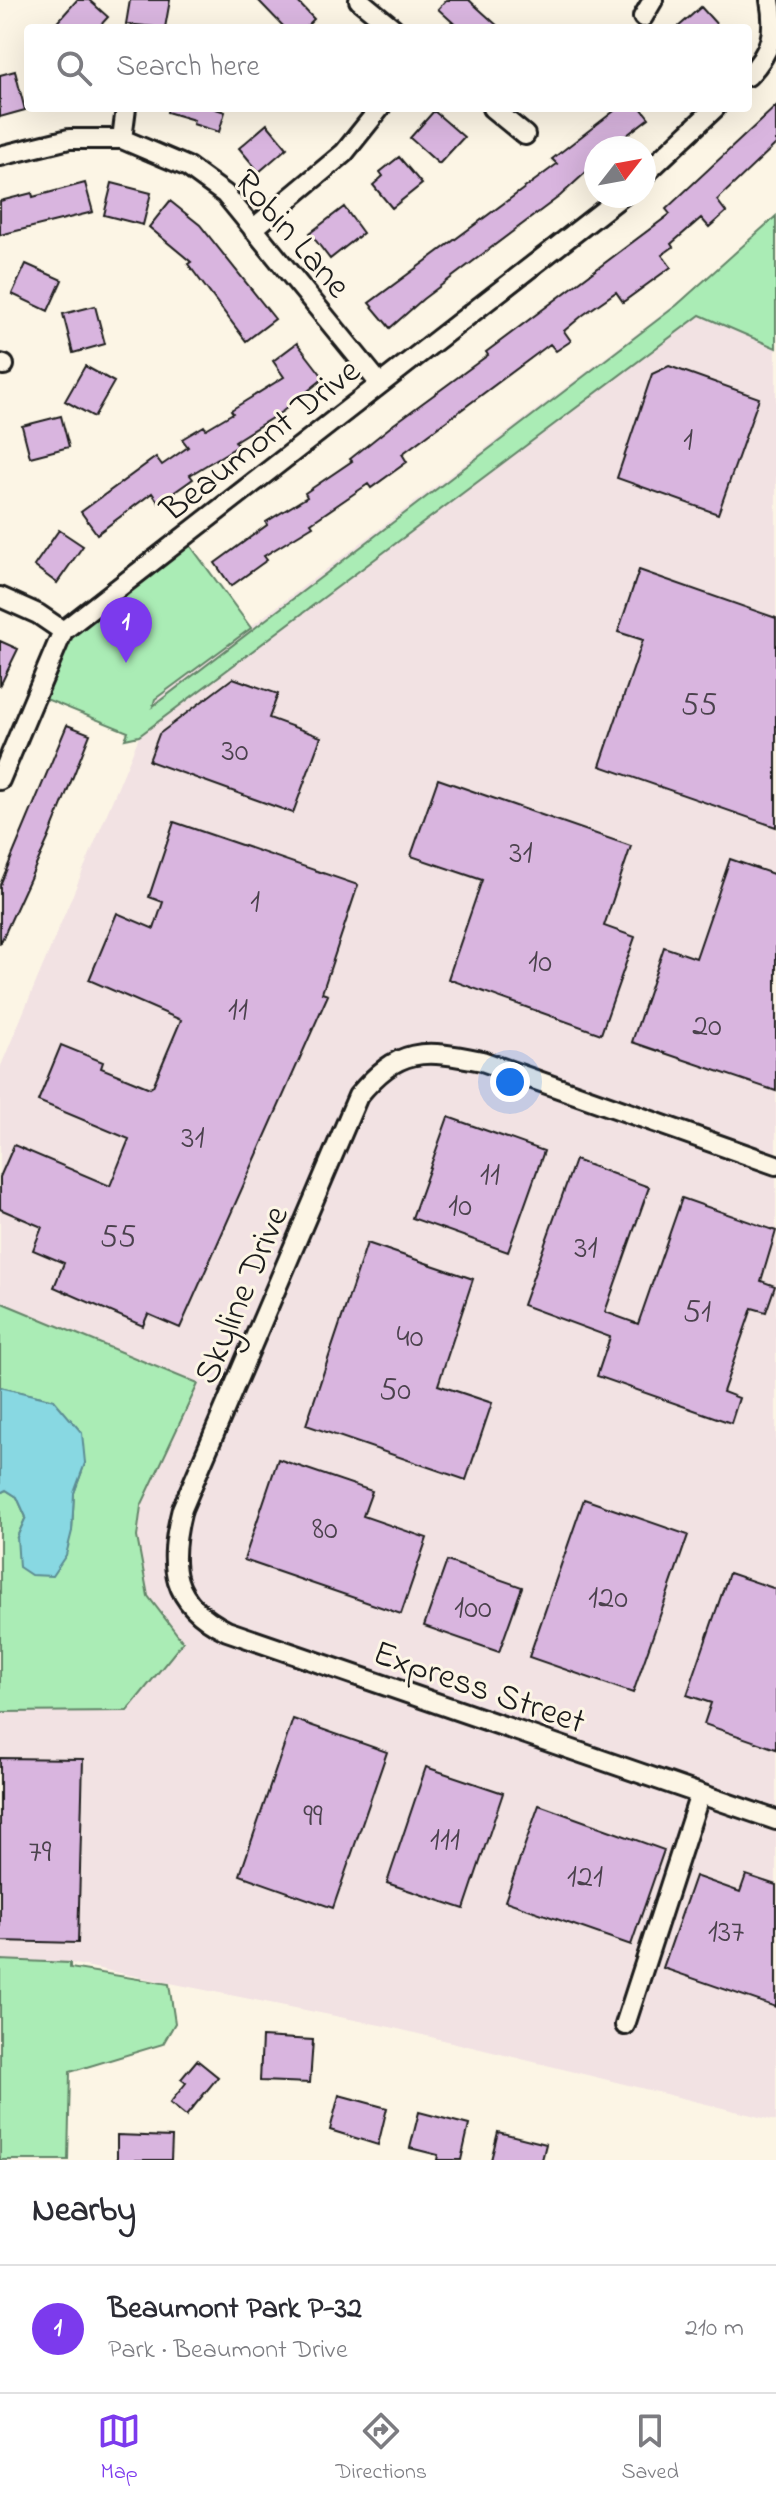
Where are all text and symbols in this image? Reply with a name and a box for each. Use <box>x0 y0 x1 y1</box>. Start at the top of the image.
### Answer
search box <box>24 24 752 112</box>
icon: search <box>52 46 96 90</box>
text: Search here <box>116 46 260 90</box>
north arrow <box>584 136 656 208</box>
street label: Robin Lane <box>219 159 362 312</box>
street label: Beaumont Drive <box>150 346 374 537</box>
house number: 1 <box>683 418 693 465</box>
pin: 1 <box>100 597 152 663</box>
house number: 55 <box>681 683 717 730</box>
house number: 30 <box>221 729 249 776</box>
house number: 31 <box>509 831 533 878</box>
house number: 1 <box>250 880 260 927</box>
house number: 10 <box>528 940 552 987</box>
house number: 11 <box>228 988 248 1035</box>
house number: 20 <box>692 1004 722 1051</box>
your location <box>490 1062 530 1102</box>
house number: 31 <box>181 1116 205 1163</box>
house number: 11 <box>480 1153 500 1200</box>
house number: 10 <box>448 1184 472 1231</box>
street label: Skyline Drive <box>182 1197 305 1393</box>
house number: 55 <box>100 1215 136 1262</box>
house number: 31 <box>574 1226 598 1273</box>
house number: 51 <box>683 1290 711 1337</box>
house number: 40 <box>396 1315 424 1362</box>
house number: 50 <box>379 1368 411 1415</box>
house number: 80 <box>312 1507 338 1554</box>
house number: 120 <box>588 1576 628 1623</box>
house number: 100 <box>454 1586 492 1633</box>
street label: Express Street <box>365 1628 592 1750</box>
house number: 99 <box>303 1794 323 1841</box>
house number: 111 <box>430 1818 460 1865</box>
house number: 79 <box>29 1830 52 1877</box>
house number: 121 <box>567 1855 603 1902</box>
house number: 137 <box>708 1910 744 1957</box>
text: Nearby <box>32 2187 136 2237</box>
text: Beaumont Park P-32 <box>108 2288 362 2332</box>
text: 1 <box>54 2310 62 2348</box>
text: 210 m <box>685 2310 744 2348</box>
text: Park · Beaumont Drive <box>108 2332 348 2370</box>
tab: Map <box>97 2409 141 2489</box>
tab: Directions <box>336 2409 427 2489</box>
tab: Saved <box>621 2409 679 2489</box>

